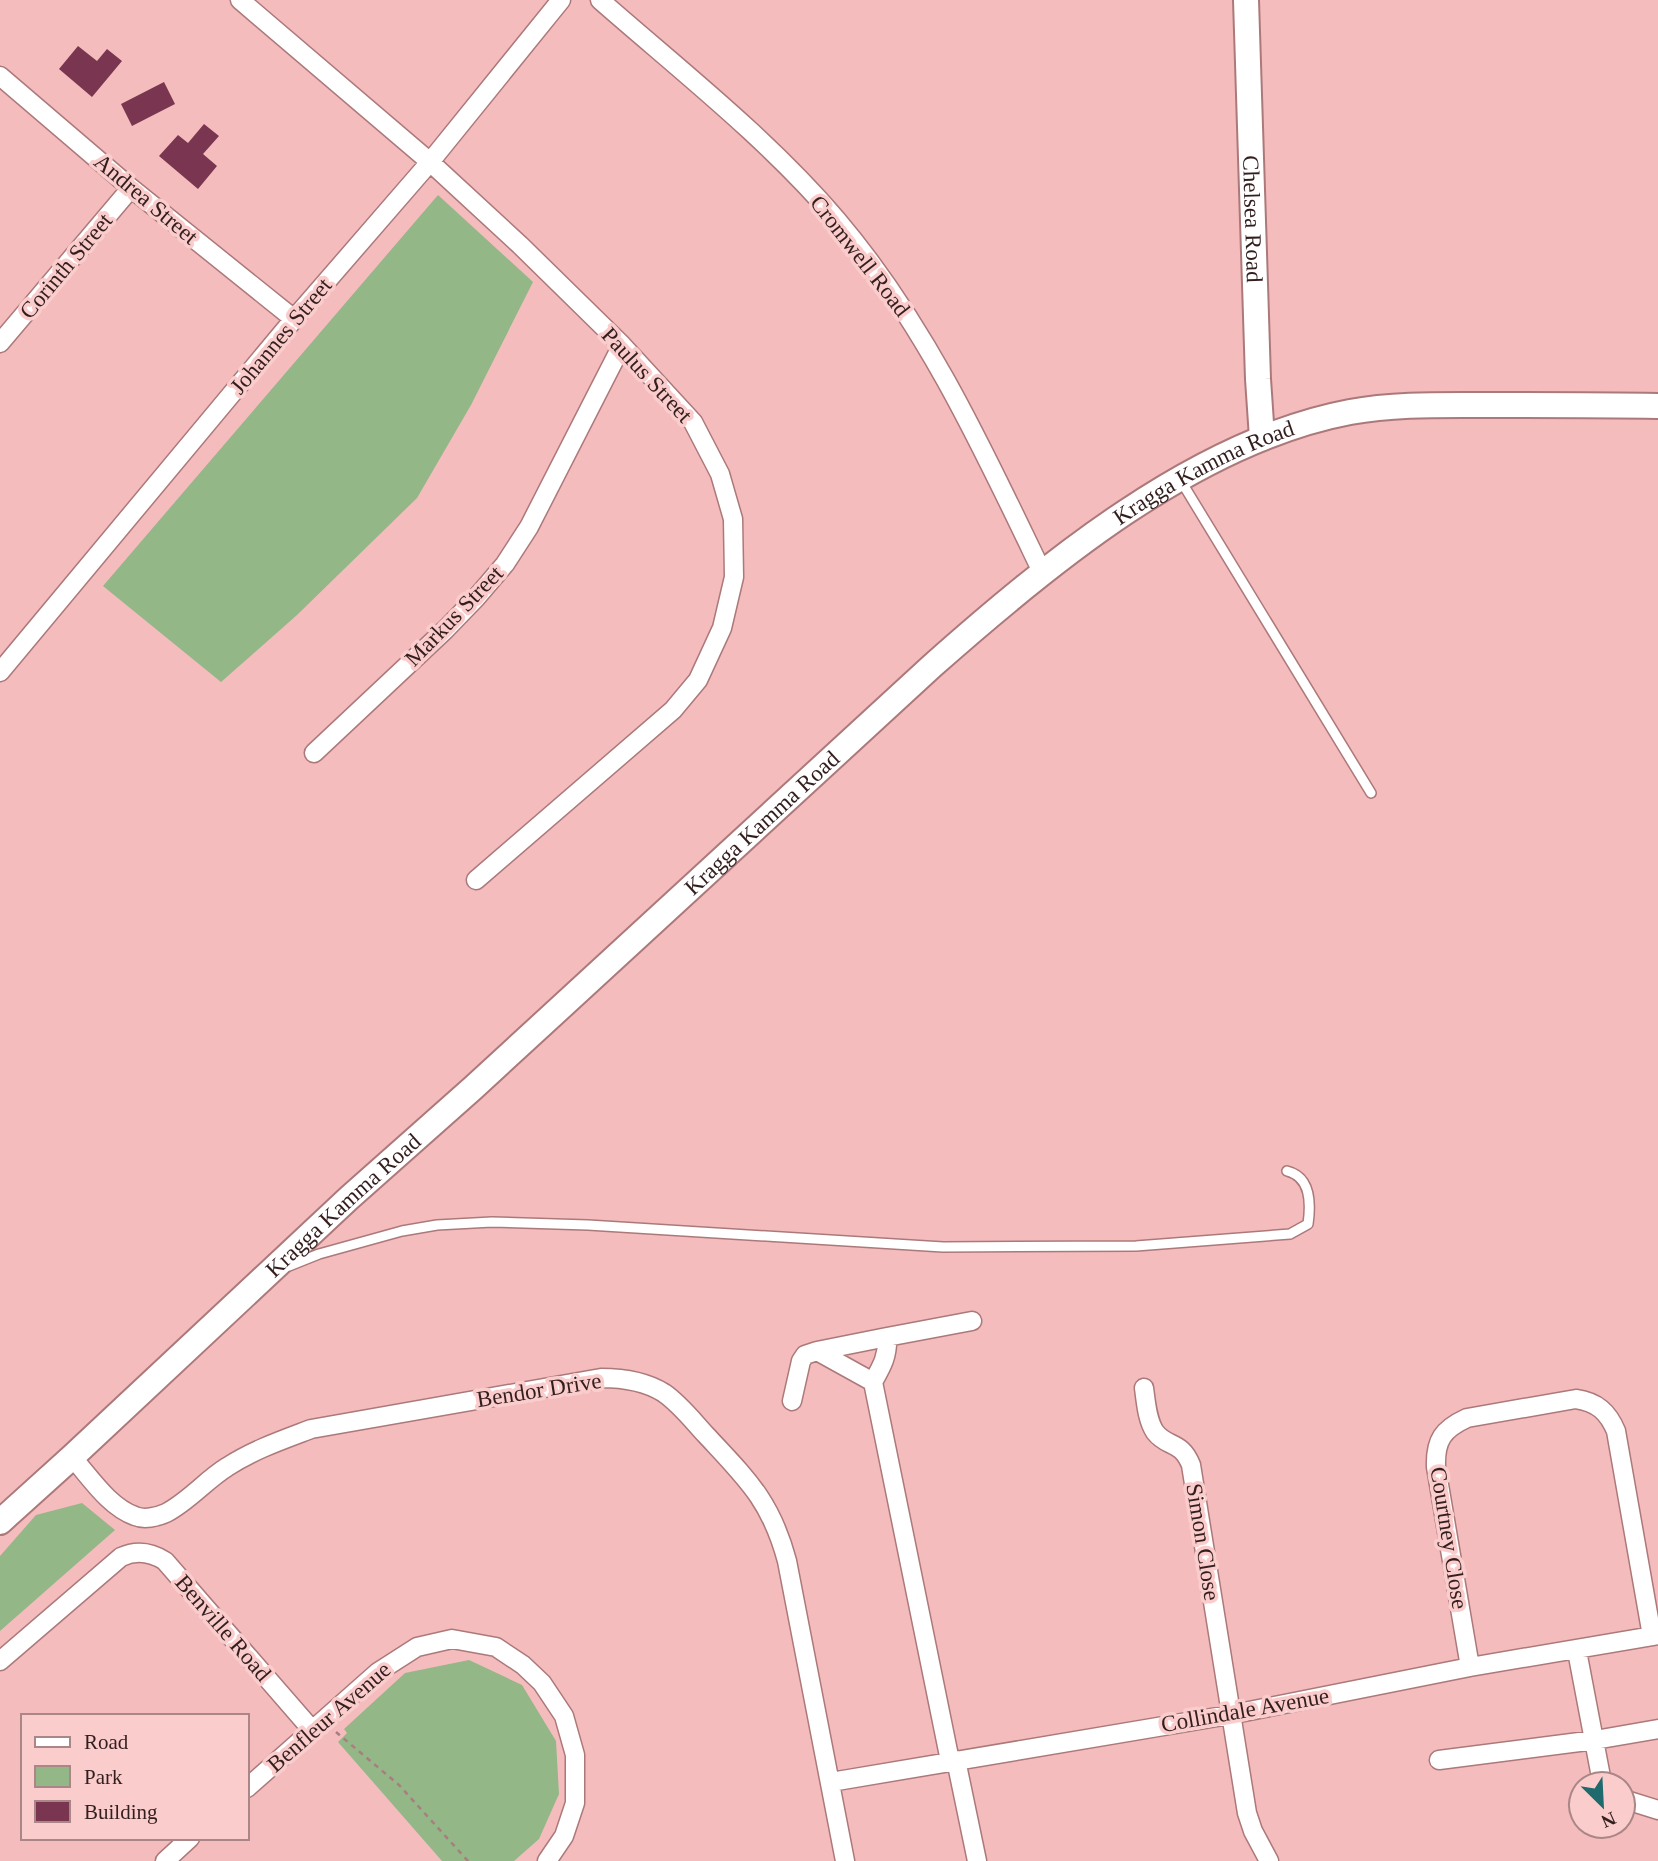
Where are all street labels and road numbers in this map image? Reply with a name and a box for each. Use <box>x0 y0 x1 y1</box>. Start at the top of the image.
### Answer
street label: Andrea Street <box>89 149 203 250</box>
street label: Chelsea Road <box>1238 155 1267 283</box>
street label: Cromwell Road <box>805 191 915 322</box>
street label: Corinth Street <box>15 208 118 324</box>
street label: Johannes Street <box>225 272 337 399</box>
street label: Paulus Street <box>597 322 698 428</box>
street label: Kragga Kamma Road <box>1108 415 1298 529</box>
street label: Markus Street <box>400 560 508 671</box>
street label: Kragga Kamma Road <box>679 745 844 900</box>
street label: Kragga Kamma Road <box>260 1128 426 1282</box>
street label: Bendor Drive <box>475 1368 603 1412</box>
street label: Courtney Close <box>1425 1465 1473 1611</box>
street label: Simon Close <box>1181 1482 1225 1602</box>
street label: Benville Road <box>170 1570 276 1686</box>
street label: Benfleur Avenue <box>262 1657 396 1777</box>
street label: Collindale Avenue <box>1159 1683 1331 1737</box>

